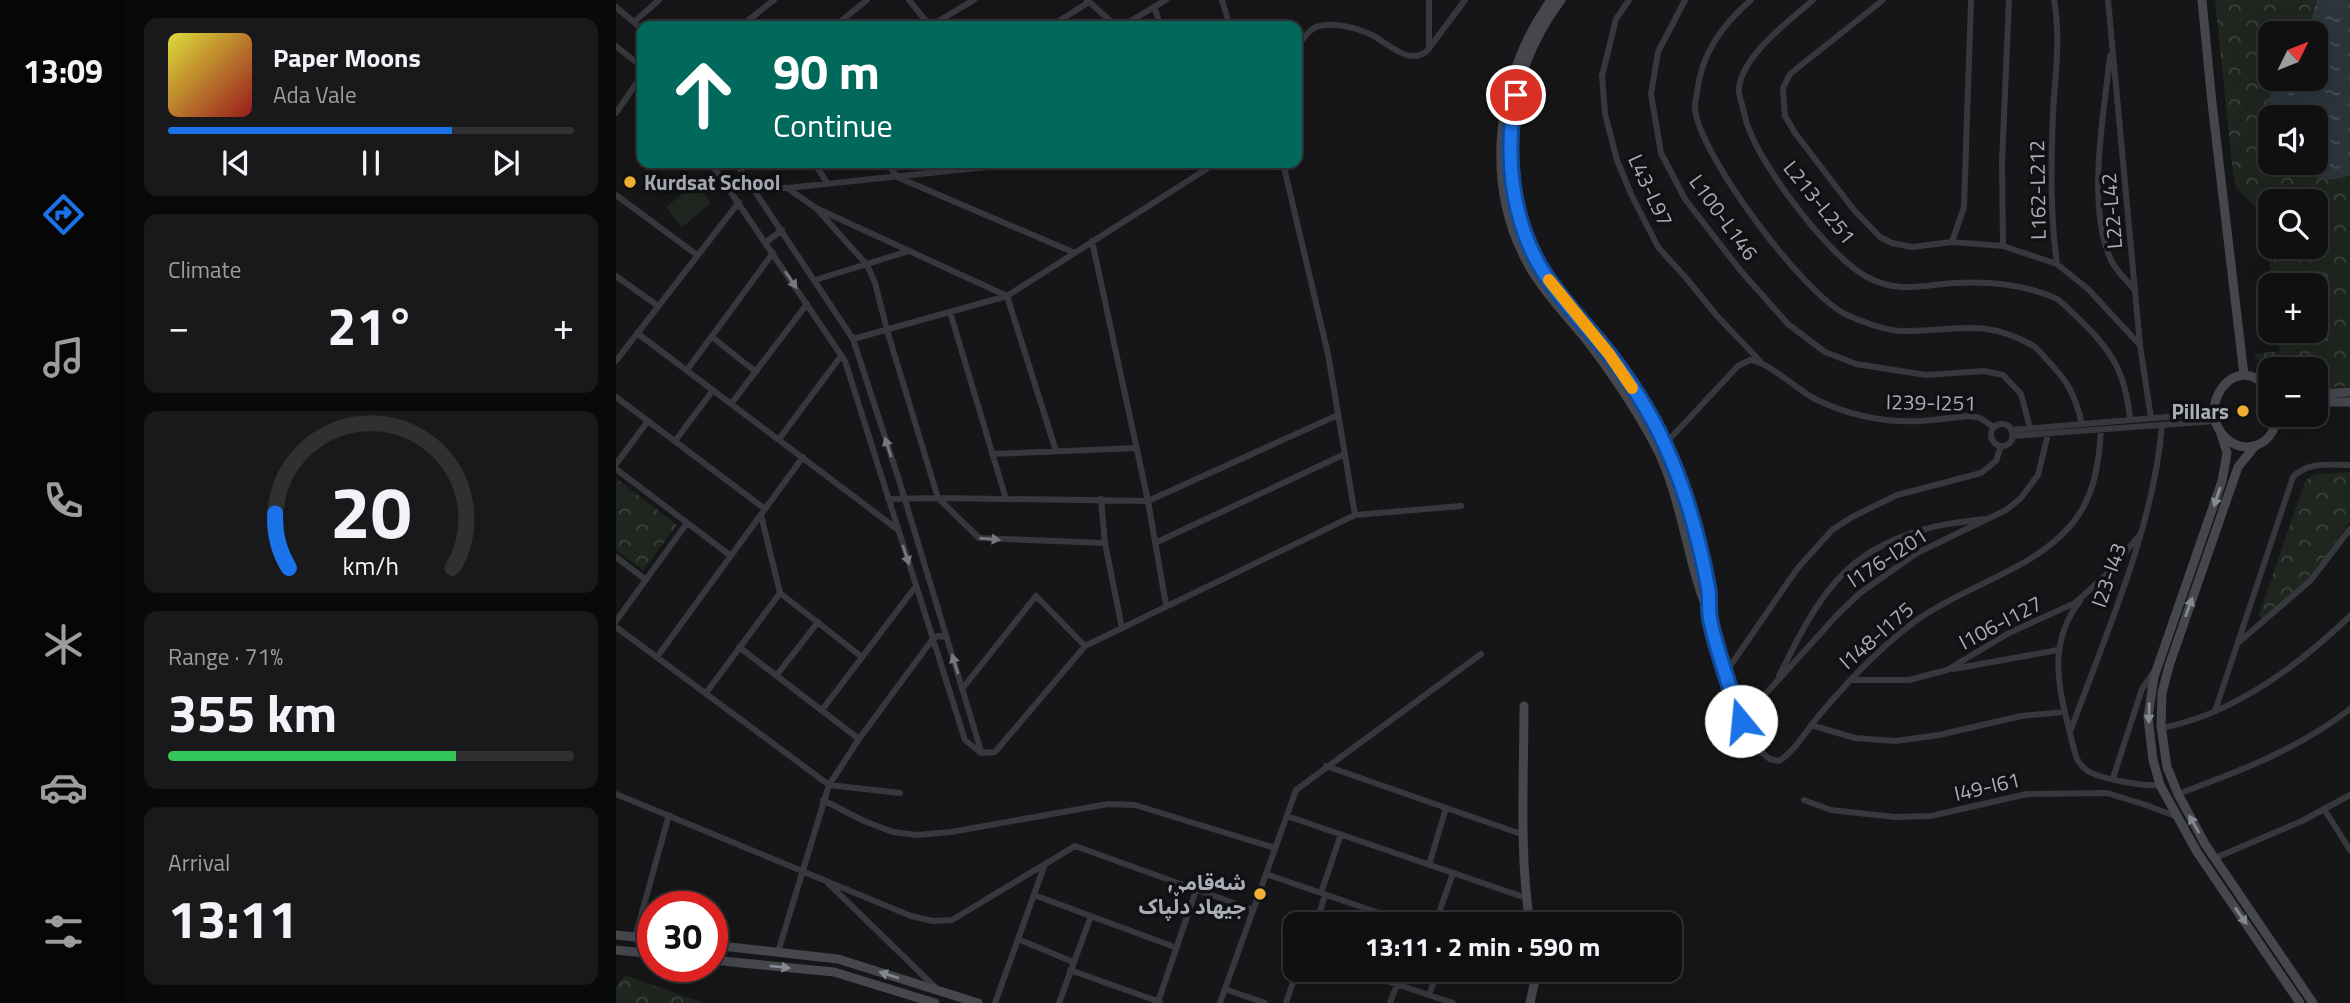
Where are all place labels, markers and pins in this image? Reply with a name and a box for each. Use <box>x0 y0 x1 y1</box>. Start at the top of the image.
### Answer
pin <box>1486 65 1546 125</box>
place label: Kurdsat School <box>644 166 780 198</box>
marker: Kurdsat School <box>622 174 638 190</box>
place label: Pillars <box>2171 395 2229 427</box>
marker: Pillars <box>2235 403 2251 419</box>
place label: شەقامی جیهاد دڵپاک <box>1139 866 1246 922</box>
marker: شەقامی جیهاد دڵپاک <box>1252 886 1268 902</box>

